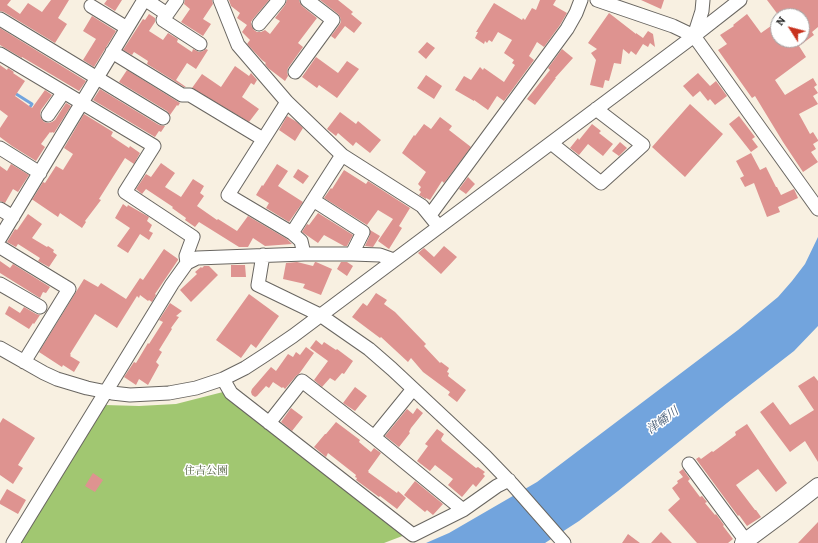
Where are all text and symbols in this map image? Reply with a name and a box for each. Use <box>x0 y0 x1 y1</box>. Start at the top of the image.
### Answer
north arrow <box>770 8 810 48</box>
text: N <box>772 14 789 29</box>
water label: 津幡川 <box>644 405 682 437</box>
park label: 住吉公園 <box>184 464 228 478</box>

